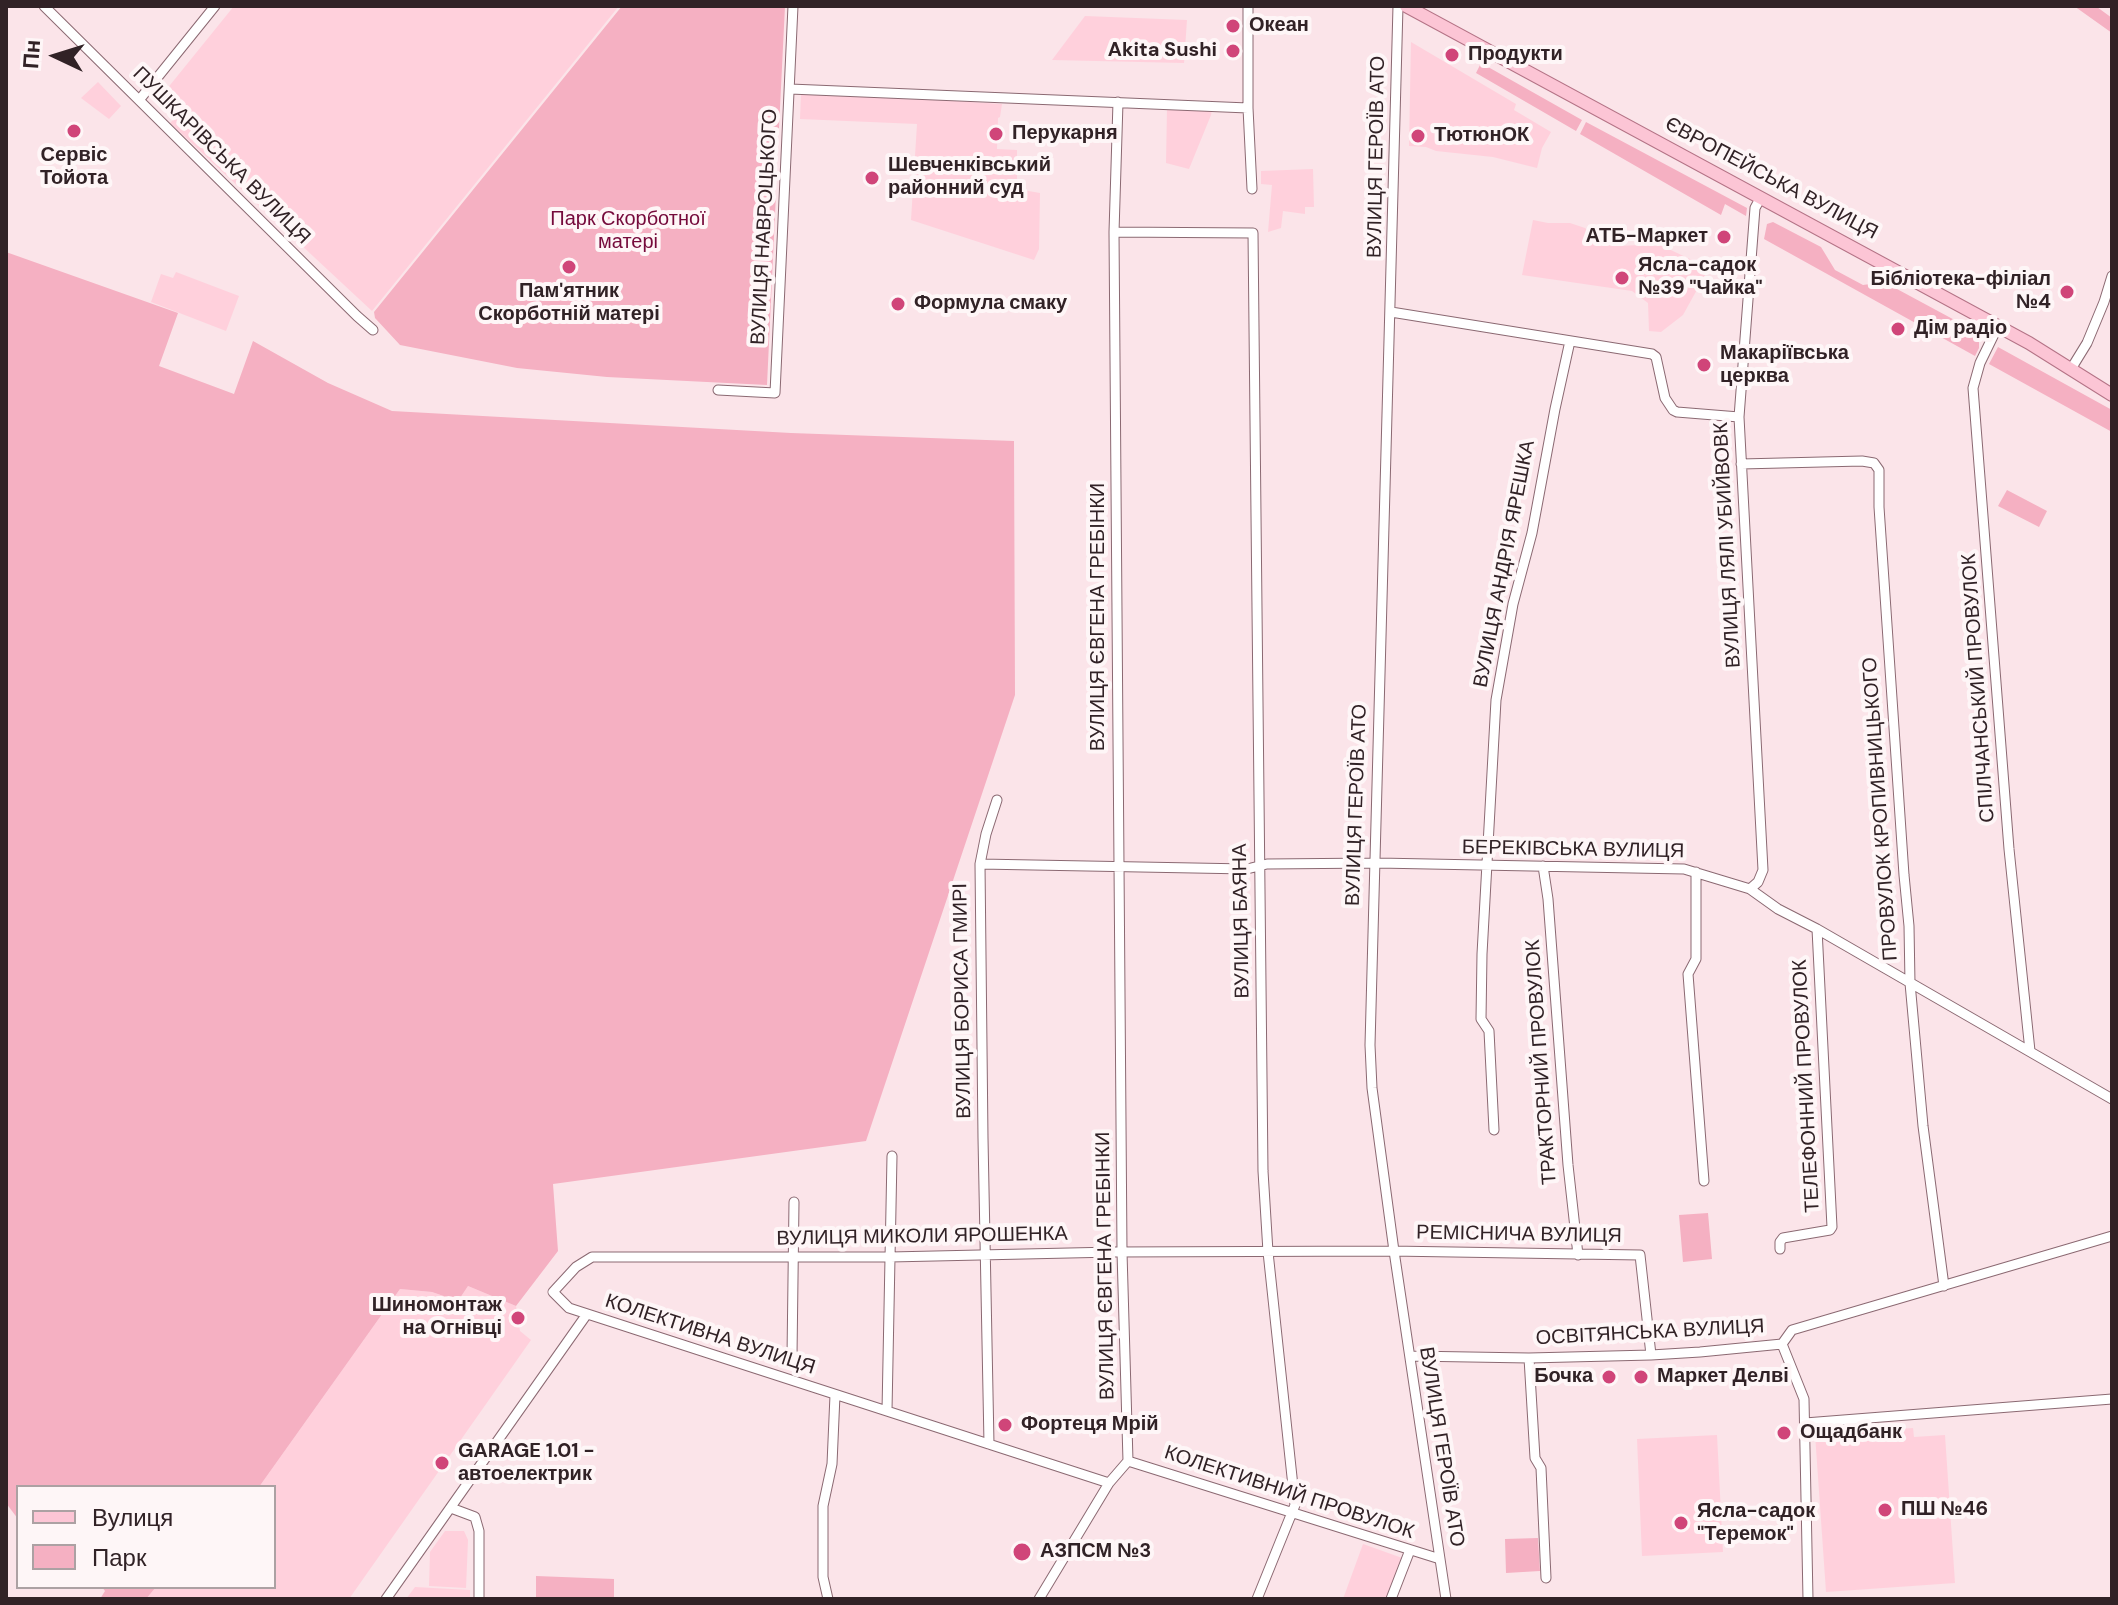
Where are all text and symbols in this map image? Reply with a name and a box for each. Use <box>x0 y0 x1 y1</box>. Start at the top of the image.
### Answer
place label: Океан <box>1249 14 1309 38</box>
north arrow <box>16 16 96 96</box>
marker: Океан <box>1224 17 1242 35</box>
text: Пн <box>16 39 47 70</box>
place label: Akita Sushi <box>1108 39 1217 63</box>
marker: Akita Sushi <box>1224 42 1242 60</box>
place label: Продукти <box>1468 43 1563 67</box>
marker: Продукти <box>1443 46 1461 64</box>
street label: ВУЛИЦЯ ГЕРОЇВ АТО <box>1363 56 1391 258</box>
street label: ПУШКАРІВСЬКА ВУЛИЦЯ <box>127 62 315 250</box>
street label: ВУЛИЦЯ НАВРОЦЬКОГО <box>747 108 783 346</box>
street label: ЄВРОПЕЙСЬКА ВУЛИЦЯ <box>1660 113 1882 245</box>
marker: Сервіс Тойота <box>65 122 83 140</box>
place label: Перукарня <box>1012 122 1118 146</box>
place label: ТютюнОК <box>1434 124 1529 148</box>
marker: Перукарня <box>987 125 1005 143</box>
marker: ТютюнОК <box>1409 127 1427 145</box>
place label: Сервіс Тойота <box>40 144 108 191</box>
place label: Шевченківський районний суд <box>888 154 1051 201</box>
marker: Шевченківський районний суд <box>863 169 881 187</box>
park label: Парк Скорботної матері <box>550 208 706 255</box>
place label: АТБ-Маркет <box>1586 225 1708 249</box>
marker: АТБ-Маркет <box>1715 228 1733 246</box>
place label: Ясла-садок №39 "Чайка" <box>1638 254 1763 301</box>
marker: Пам'ятник Скорботній матері <box>560 258 578 276</box>
place label: Бібліотека-філіал №4 <box>1871 268 2051 315</box>
marker: Ясла-садок №39 "Чайка" <box>1613 269 1631 287</box>
place label: Пам'ятник Скорботній матері <box>478 280 660 327</box>
marker: Бібліотека-філіал №4 <box>2058 283 2076 301</box>
place label: Формула смаку <box>914 292 1067 316</box>
marker: Формула смаку <box>889 295 907 313</box>
place label: Дім радіо <box>1914 317 2007 341</box>
marker: Дім радіо <box>1889 320 1907 338</box>
place label: Макаріївська церква <box>1720 342 1849 389</box>
marker: Макаріївська церква <box>1695 356 1713 374</box>
street label: ВУЛИЦЯ ЛЯЛІ УБИЙВОВК <box>1710 421 1746 669</box>
street label: ВУЛИЦЯ АНДРІЯ ЯРЕШКА <box>1469 438 1541 690</box>
street label: ВУЛИЦЯ ЄВГЕНА ГРЕБІНКИ <box>1087 483 1111 751</box>
street label: СПІЛЧАНСЬКИЙ ПРОВУЛОК <box>1958 553 2000 823</box>
street label: ПРОВУЛОК КРОПИВНИЦЬКОГО <box>1858 656 1904 962</box>
street label: ВУЛИЦЯ ГЕРОЇВ АТО <box>1341 704 1373 906</box>
street label: БЕРЕКІВСЬКА ВУЛИЦЯ <box>1462 836 1684 864</box>
street label: ВУЛИЦЯ БАЯНА <box>1229 843 1255 999</box>
street label: ВУЛИЦЯ БОРИСА ГМИРІ <box>949 883 977 1119</box>
street label: ТРАКТОРНИЙ ПРОВУЛОК <box>1521 939 1563 1185</box>
street label: ТЕЛЕФОННИЙ ПРОВУЛОК <box>1788 959 1826 1213</box>
street label: ВУЛИЦЯ ЄВГЕНА ГРЕБІНКИ <box>1092 1132 1120 1400</box>
street label: РЕМІСНИЧА ВУЛИЦЯ <box>1416 1221 1622 1249</box>
street label: ВУЛИЦЯ МИКОЛИ ЯРОШЕНКА <box>776 1222 1068 1252</box>
street label: КОЛЕКТИВНА ВУЛИЦЯ <box>602 1290 818 1380</box>
place label: Шиномонтаж на Огнівці <box>372 1294 502 1341</box>
marker: Шиномонтаж на Огнівці <box>509 1309 527 1327</box>
street label: ОСВІТЯНСЬКА ВУЛИЦЯ <box>1535 1315 1765 1351</box>
street label: ВУЛИЦЯ ГЕРОЇВ АТО <box>1413 1345 1469 1549</box>
place label: Бочка <box>1534 1365 1593 1389</box>
place label: Маркет Делві <box>1657 1365 1789 1389</box>
marker: Бочка <box>1600 1368 1618 1386</box>
marker: Маркет Делві <box>1632 1368 1650 1386</box>
place label: Фортеця Мрій <box>1021 1413 1159 1437</box>
marker: Фортеця Мрій <box>996 1416 1014 1434</box>
place label: Ощадбанк <box>1800 1421 1902 1445</box>
marker: Ощадбанк <box>1775 1424 1793 1442</box>
place label: GARAGE 1.01 - автоелектрик <box>458 1440 595 1487</box>
street label: КОЛЕКТИВНИЙ ПРОВУЛОК <box>1161 1441 1417 1545</box>
marker: GARAGE 1.01 - автоелектрик <box>433 1454 451 1472</box>
legend <box>16 1485 276 1589</box>
place label: ПШ №46 <box>1901 1498 1988 1522</box>
place label: Ясла-садок "Теремок" <box>1697 1500 1815 1547</box>
marker: ПШ №46 <box>1876 1501 1894 1519</box>
text: Вулиця <box>92 1502 173 1533</box>
marker: Ясла-садок "Теремок" <box>1672 1514 1690 1532</box>
place label: АЗПСМ №3 <box>1040 1540 1151 1564</box>
marker: АЗПСМ №3 <box>1011 1541 1033 1563</box>
text: Парк <box>92 1542 146 1573</box>

